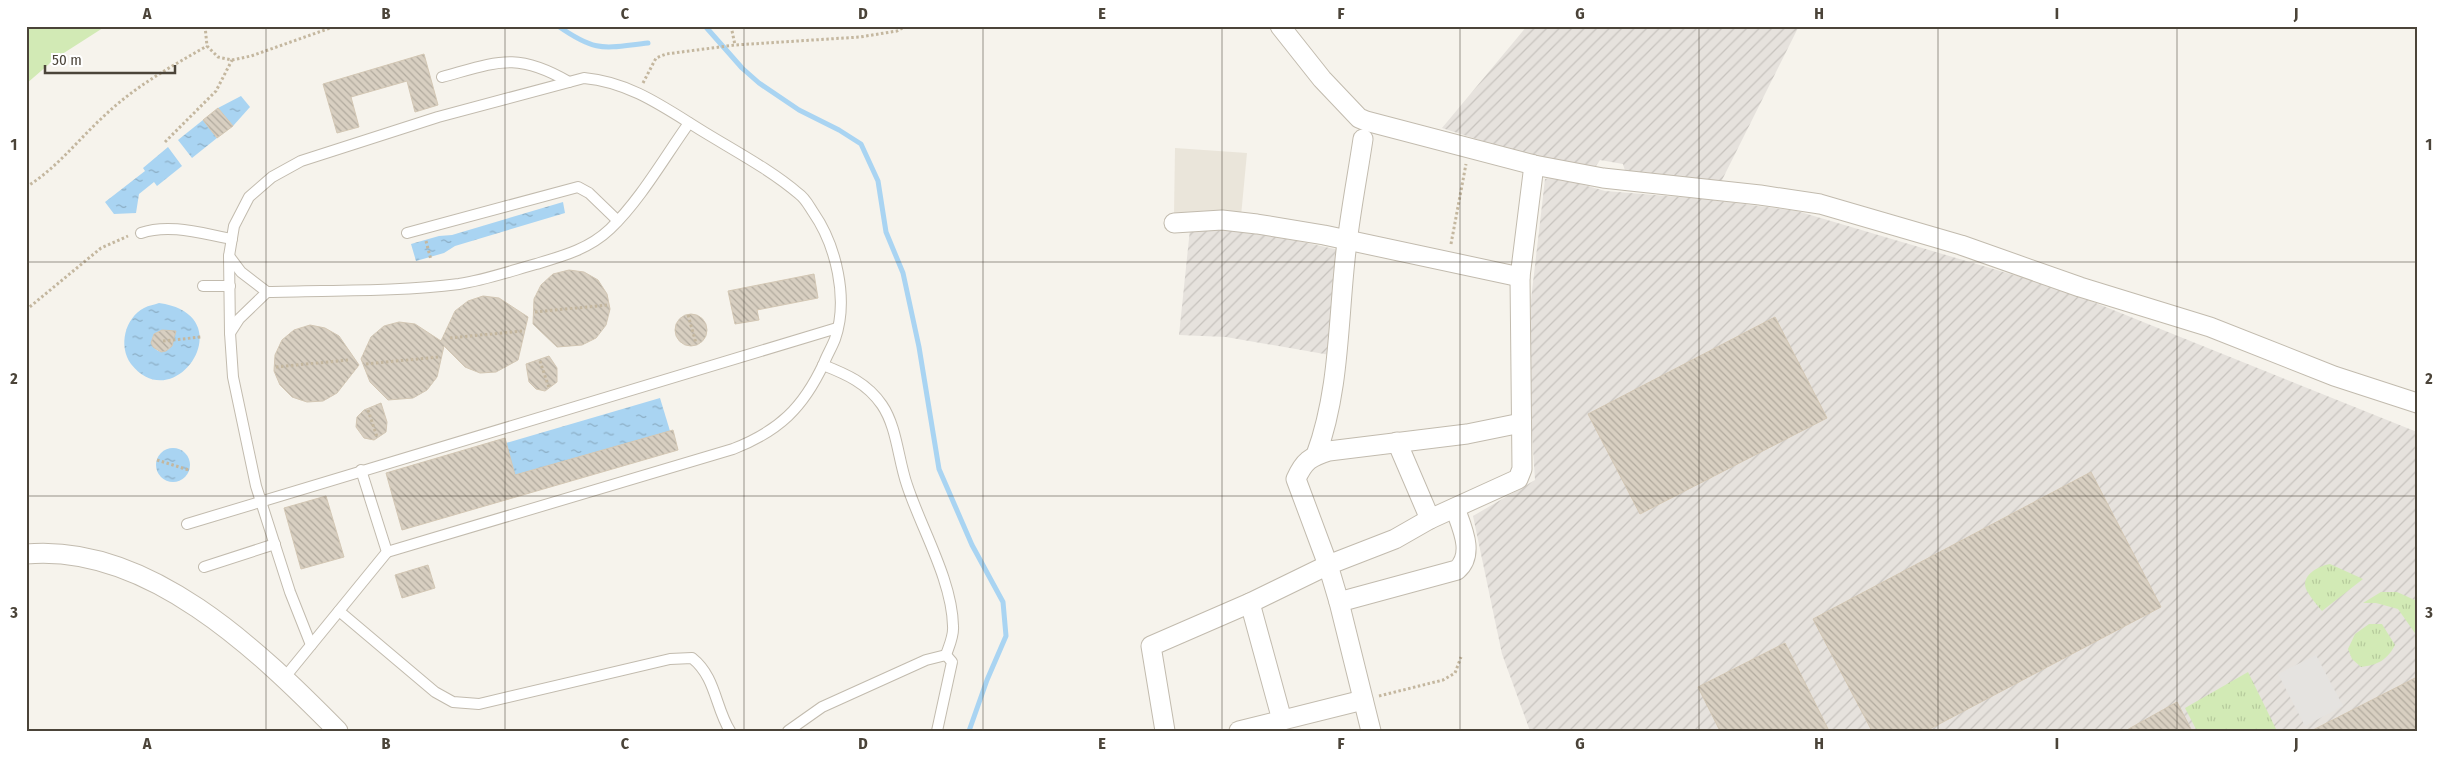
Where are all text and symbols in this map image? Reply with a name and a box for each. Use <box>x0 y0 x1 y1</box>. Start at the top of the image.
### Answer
text: A <box>142 4 152 23</box>
text: B <box>382 4 391 23</box>
text: C <box>621 4 630 23</box>
text: D <box>858 4 868 23</box>
text: E <box>1098 4 1106 23</box>
text: F <box>1337 4 1345 23</box>
text: G <box>1575 4 1585 23</box>
text: H <box>1814 4 1824 23</box>
text: I <box>2055 4 2059 23</box>
text: J <box>2293 4 2298 23</box>
scale bar <box>45 42 175 74</box>
text: 50 m <box>52 51 82 69</box>
text: 1 <box>11 135 17 154</box>
text: 1 <box>2426 135 2432 154</box>
text: 2 <box>9 369 18 388</box>
text: 2 <box>2424 369 2433 388</box>
text: 3 <box>9 603 18 622</box>
text: 3 <box>2424 603 2433 622</box>
text: A <box>142 734 152 753</box>
text: B <box>382 734 391 753</box>
text: C <box>621 734 630 753</box>
text: D <box>858 734 868 753</box>
text: E <box>1098 734 1106 753</box>
text: F <box>1337 734 1345 753</box>
text: G <box>1575 734 1585 753</box>
text: H <box>1814 734 1824 753</box>
text: I <box>2055 734 2059 753</box>
text: J <box>2293 734 2298 753</box>

